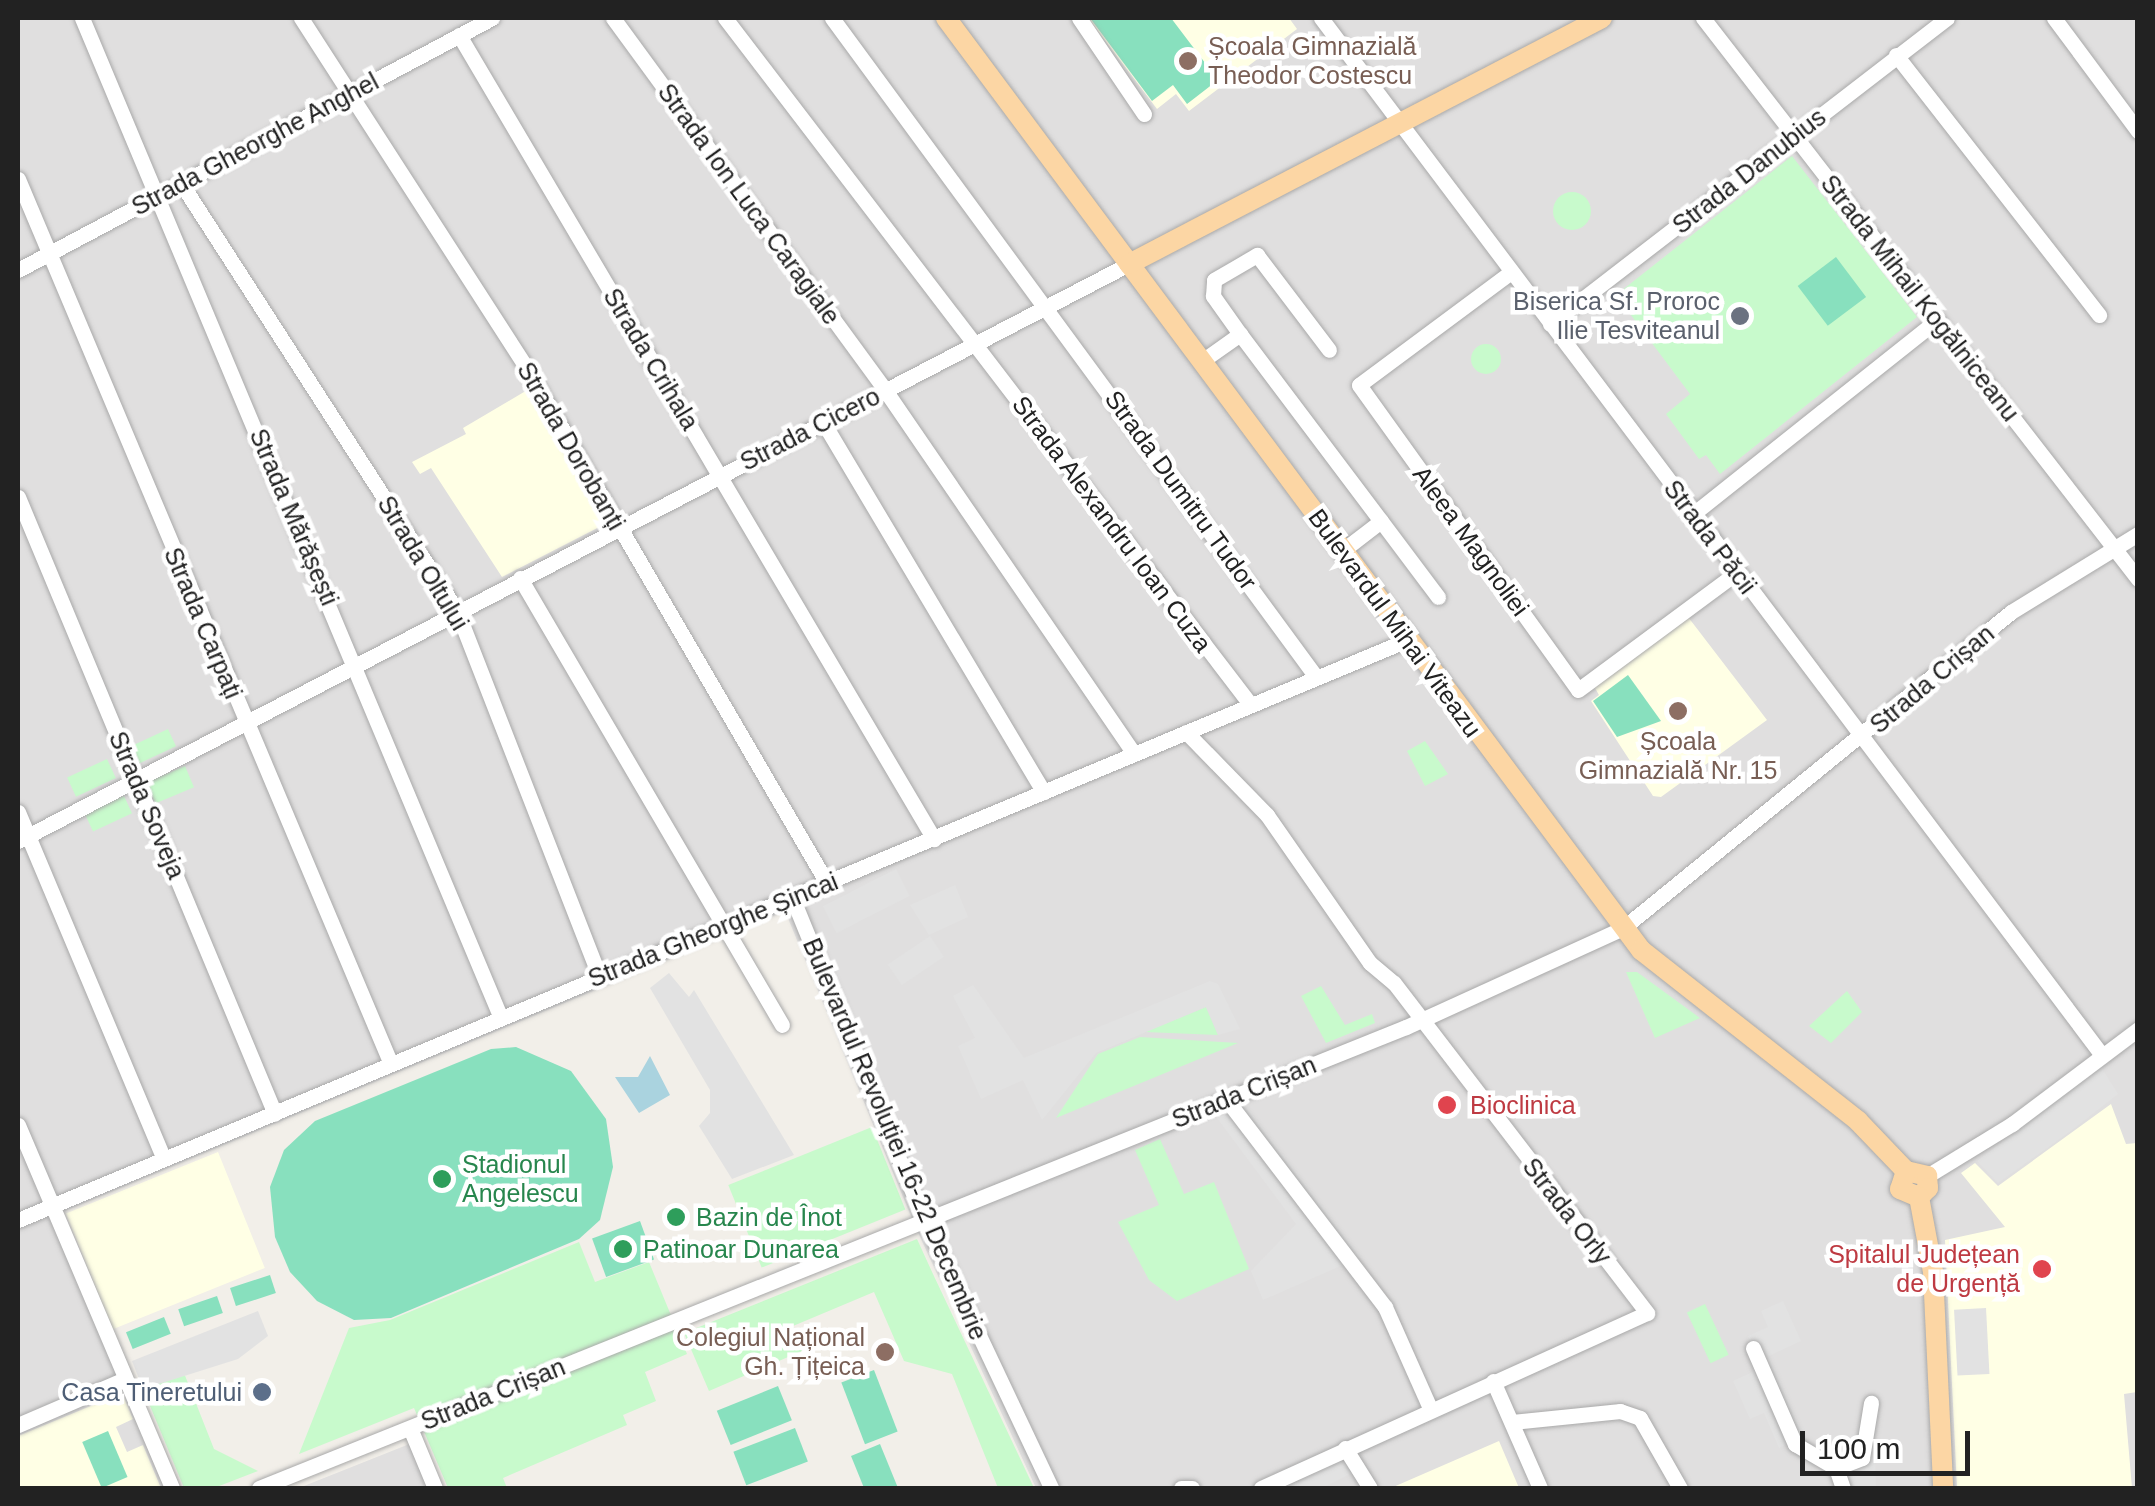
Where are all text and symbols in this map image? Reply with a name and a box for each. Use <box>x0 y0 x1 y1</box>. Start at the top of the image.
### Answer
place label: Școala Gimnazială Theodor Costescu <box>1208 32 1416 91</box>
marker: Școala Gimnazială Theodor Costescu <box>1177 50 1199 72</box>
street label: Strada Gheorghe Anghel <box>126 66 384 222</box>
street label: Strada Ion Luca Caragiale <box>651 78 847 330</box>
street label: Strada Danubius <box>1666 102 1832 240</box>
street label: Strada Mihail Kogălniceanu <box>1814 169 2026 427</box>
street label: Strada Crihala <box>597 283 705 435</box>
place label: Biserica Sf. Proroc Ilie Tesviteanul <box>1513 287 1720 346</box>
marker: Biserica Sf. Proroc Ilie Tesviteanul <box>1729 305 1751 327</box>
street label: Strada Dorobanți <box>511 357 631 535</box>
street label: Strada Cicero <box>735 381 885 477</box>
street label: Strada Dumitru Tudor <box>1098 384 1264 596</box>
street label: Strada Alexandru Ioan Cuza <box>1006 390 1218 658</box>
street label: Strada Mărășești <box>243 424 345 610</box>
street label: Aleea Magnoliei <box>1407 460 1535 622</box>
street label: Strada Păcii <box>1657 474 1763 600</box>
street label: Strada Oltului <box>371 490 475 636</box>
street label: Bulevardul Mihai Viteazu <box>1302 503 1488 743</box>
street label: Strada Carpați <box>158 543 248 703</box>
street label: Strada Crișan <box>1864 618 2000 740</box>
marker: Școala Gimnazială Nr. 15 <box>1667 700 1689 722</box>
street label: Strada Soveja <box>103 727 191 883</box>
place label: Școala Gimnazială Nr. 15 <box>1579 727 1777 786</box>
street label: Strada Gheorghe Șincai <box>584 866 842 994</box>
street label: Bulevardul Revoluției 16-22 Decembrie <box>796 934 994 1344</box>
street label: Strada Crișan <box>1168 1049 1320 1135</box>
place label: Bioclinica <box>1470 1090 1576 1120</box>
marker: Bioclinica <box>1434 1092 1460 1118</box>
place label: Stadionul Angelescu <box>462 1150 579 1209</box>
street label: Strada Orly <box>1516 1152 1618 1270</box>
marker: Stadionul Angelescu <box>431 1168 453 1190</box>
place label: Bazin de Înot <box>696 1202 842 1232</box>
marker: Bazin de Înot <box>665 1206 687 1228</box>
place label: Patinoar Dunarea <box>643 1234 839 1264</box>
marker: Patinoar Dunarea <box>612 1238 634 1260</box>
place label: Spitalul Județean de Urgență <box>1828 1240 2020 1299</box>
marker: Spitalul Județean de Urgență <box>2029 1256 2055 1282</box>
place label: Colegiul Național Gh. Țițeica <box>676 1323 865 1382</box>
marker: Colegiul Național Gh. Țițeica <box>874 1341 896 1363</box>
street label: Strada Crișan <box>417 1351 569 1437</box>
place label: Casa Tineretului <box>61 1377 242 1407</box>
marker: Casa Tineretului <box>251 1381 273 1403</box>
scale bar <box>1805 1411 1975 1473</box>
text: 100 m <box>1817 1432 1900 1465</box>

